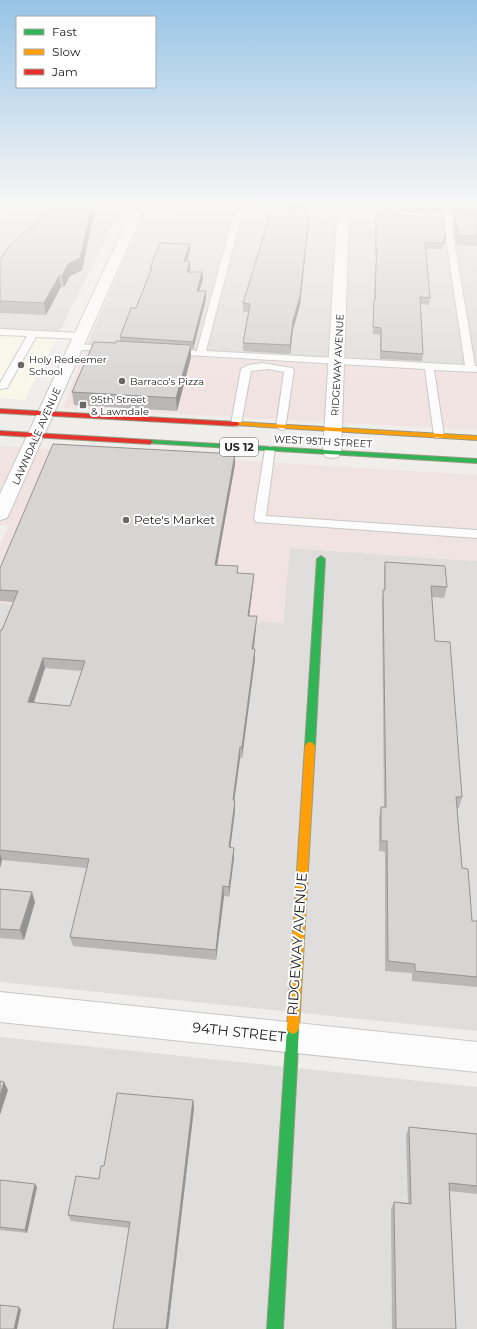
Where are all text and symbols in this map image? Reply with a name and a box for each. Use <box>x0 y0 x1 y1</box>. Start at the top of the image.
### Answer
legend <box>16 16 156 88</box>
text: Fast <box>52 24 77 39</box>
text: Slow <box>52 44 81 59</box>
text: Jam <box>51 64 78 79</box>
street label: RIDGEWAY AVENUE <box>328 313 347 416</box>
place label: Holy Redeemer School <box>29 353 107 378</box>
marker: Holy Redeemer School <box>16 360 26 370</box>
place label: Barraco's Pizza <box>130 375 204 388</box>
marker: Barraco's Pizza <box>117 376 127 386</box>
street label: LAWNDALE AVENUE <box>9 385 64 487</box>
place label: 95th Street & Lawndale <box>91 393 149 418</box>
marker: 95th Street & Lawndale <box>78 400 88 410</box>
street label: WEST 95TH STREET <box>274 432 373 451</box>
road number: US 12 <box>220 438 258 456</box>
place label: Pete's Market <box>134 512 215 527</box>
marker: Pete's Market <box>121 515 131 525</box>
street label: RIDGEWAY AVENUE <box>283 872 311 1016</box>
street label: 94TH STREET <box>192 1018 286 1046</box>

